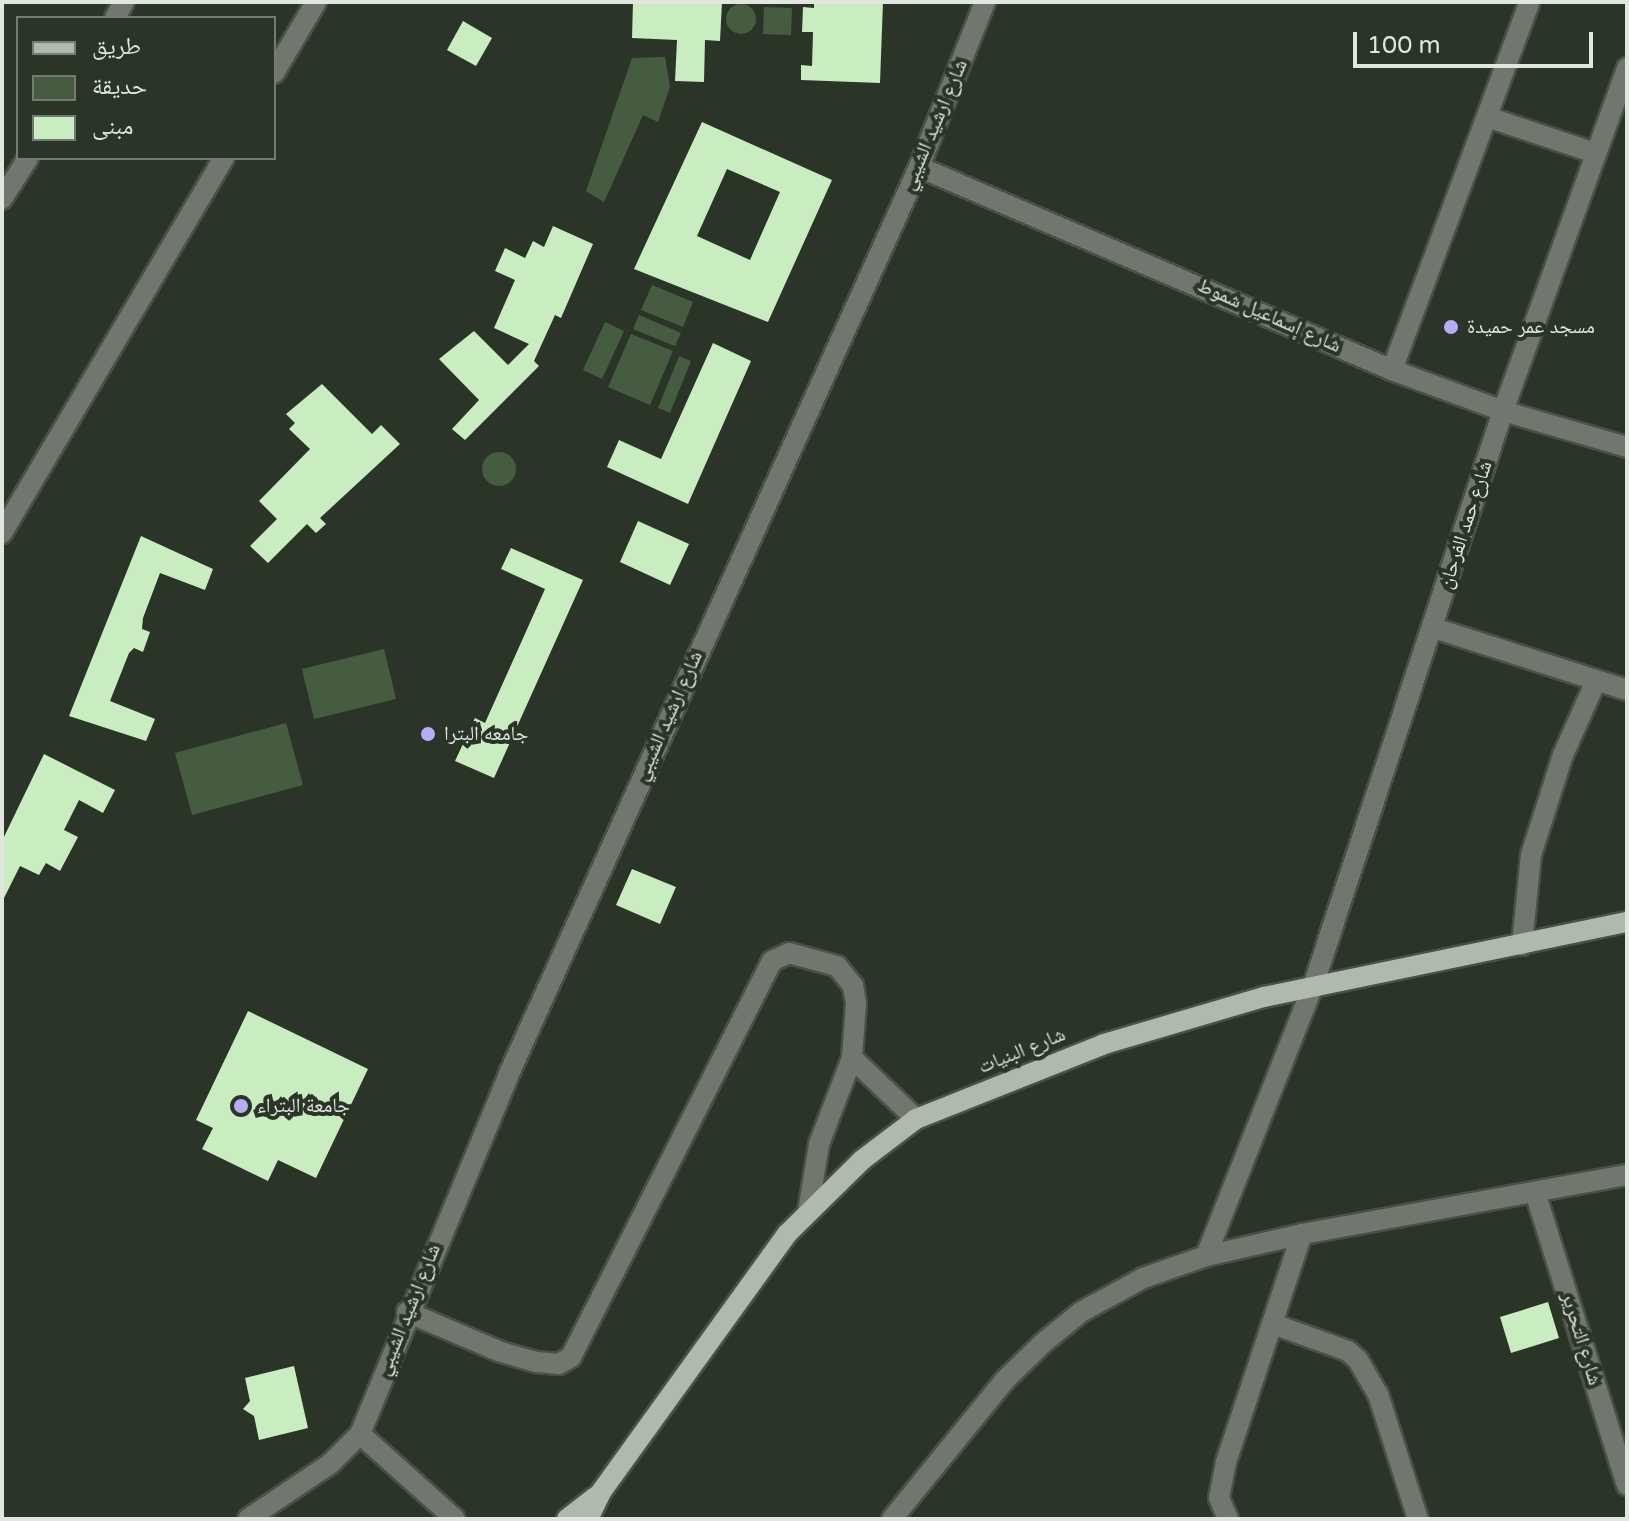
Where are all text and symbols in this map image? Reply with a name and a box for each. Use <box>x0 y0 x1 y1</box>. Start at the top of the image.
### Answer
legend <box>16 16 276 160</box>
scale bar <box>1357 16 1597 66</box>
text: 100 m <box>1367 31 1441 60</box>
text: طريق <box>92 32 141 61</box>
street label: شارع ارشيد الشيبي <box>897 56 973 194</box>
text: حديقة <box>92 72 147 101</box>
text: مبنى <box>92 112 133 141</box>
street label: شارع إسماعيل شموط <box>1193 274 1345 358</box>
place label: مسجد عمر حميدة <box>1467 315 1595 339</box>
marker: مسجد عمر حميدة <box>1442 318 1460 336</box>
street label: شارع حمد الفرحان <box>1434 458 1498 592</box>
street label: شارع ارشيد الشيبي <box>630 647 708 785</box>
place label: جامعه البترا <box>444 722 528 746</box>
marker: جامعه البترا <box>419 725 437 743</box>
street label: شارع البنيات <box>975 1023 1069 1079</box>
place label: جامعة البتراء <box>257 1094 350 1118</box>
marker: جامعة البتراء <box>232 1097 250 1115</box>
street label: شارع ارشيد الشيبي <box>372 1241 446 1379</box>
street label: شارع التحرير <box>1556 1290 1606 1388</box>

